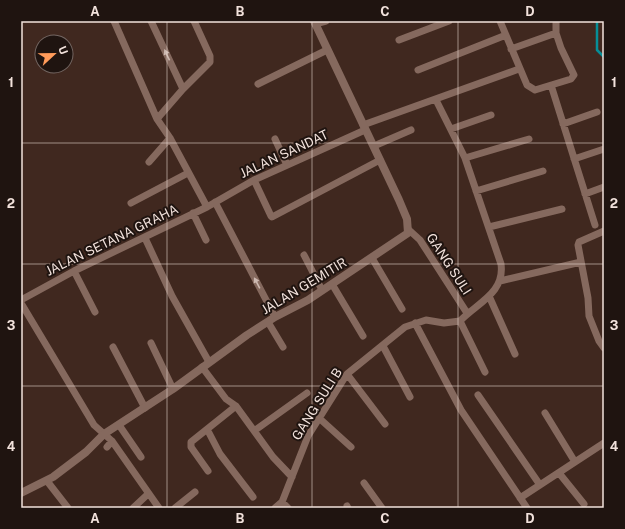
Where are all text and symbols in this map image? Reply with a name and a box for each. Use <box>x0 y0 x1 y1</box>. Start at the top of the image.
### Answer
text: A <box>90 4 100 19</box>
text: B <box>236 4 245 19</box>
text: C <box>380 4 390 19</box>
text: D <box>525 4 535 19</box>
north arrow <box>34 34 74 74</box>
text: U <box>56 44 70 56</box>
one-way arrow <box>164 49 170 61</box>
text: 1 <box>8 75 14 90</box>
text: 1 <box>611 75 617 90</box>
street label: JALAN SANDAT <box>237 127 331 181</box>
text: 2 <box>7 196 15 211</box>
text: 2 <box>610 196 618 211</box>
street label: JALAN SETANA GRAHA <box>43 201 181 279</box>
street label: GANG SULI <box>424 230 474 298</box>
street label: JALAN GEMITIR <box>259 255 349 317</box>
one-way arrow <box>254 277 260 289</box>
text: 3 <box>7 318 16 333</box>
text: 3 <box>610 318 619 333</box>
street label: GANG SULI B <box>289 365 345 443</box>
text: 4 <box>7 439 16 454</box>
text: 4 <box>610 439 619 454</box>
text: A <box>90 511 100 526</box>
text: B <box>236 511 245 526</box>
text: C <box>380 511 390 526</box>
text: D <box>525 511 535 526</box>

